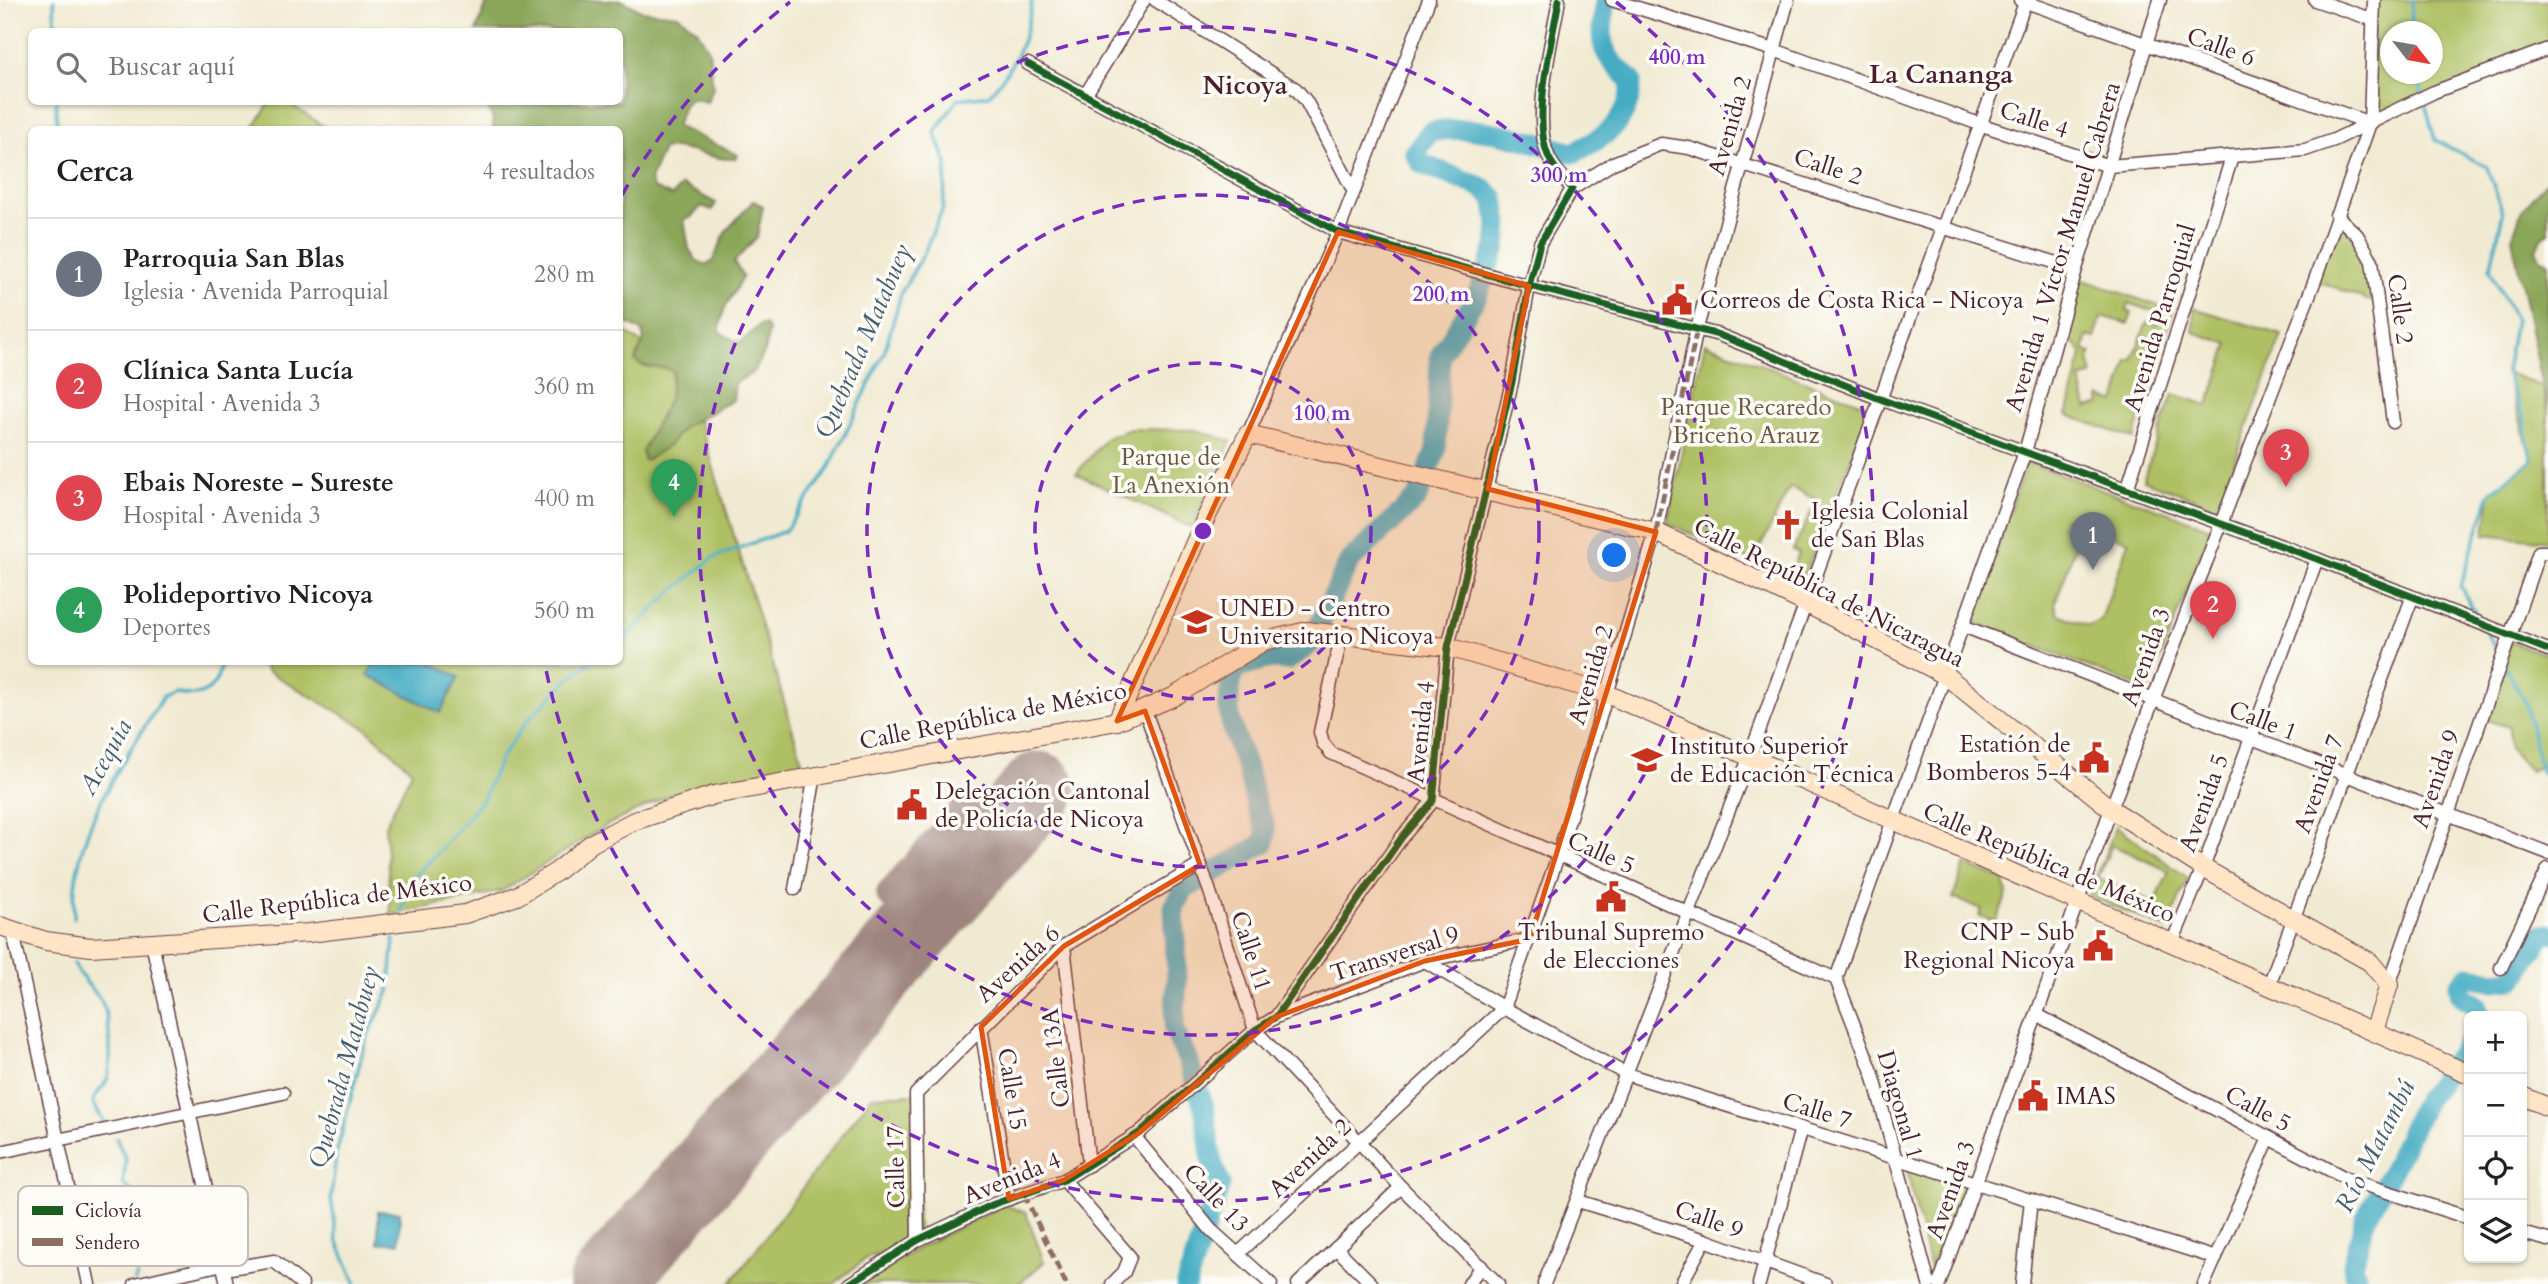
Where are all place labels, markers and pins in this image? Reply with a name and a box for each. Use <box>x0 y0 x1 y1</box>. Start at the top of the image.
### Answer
public building icon: Correos de Costa Rica - Nicoya <box>1660 283 1694 317</box>
place label: Correos de Costa Rica - Nicoya <box>1700 284 2024 317</box>
pin: 3 <box>2263 429 2309 487</box>
pin: 4 <box>651 459 697 517</box>
place label: Iglesia Colonial de San Blas <box>1811 495 1969 556</box>
church icon: Iglesia Colonial de San Blas <box>1771 508 1805 542</box>
pin: 1 <box>2070 512 2116 570</box>
centre of rings <box>1191 519 1215 543</box>
pin: 2 <box>2190 581 2236 639</box>
place label: UNED - Centro Universitario Nicoya <box>1220 592 1434 653</box>
school or university icon: UNED - Centro Universitario Nicoya <box>1180 605 1214 639</box>
place label: Estatión de Bomberos 5-4 <box>1926 728 2071 789</box>
place label: Instituto Superior de Educación Técnica <box>1670 730 1895 791</box>
public building icon: Estatión de Bomberos 5-4 <box>2077 741 2111 775</box>
school or university icon: Instituto Superior de Educación Técnica <box>1630 743 1664 777</box>
place label: Delegación Cantonal de Policía de Nicoya <box>935 775 1150 836</box>
public building icon: Delegación Cantonal de Policía de Nicoya <box>895 788 929 822</box>
public building icon: Tribunal Supremo de Elecciones <box>1594 880 1628 914</box>
place label: Tribunal Supremo de Elecciones <box>1518 916 1704 977</box>
place label: CNP - Sub Regional Nicoya <box>1904 916 2076 977</box>
public building icon: CNP - Sub Regional Nicoya <box>2081 929 2115 963</box>
public building icon: IMAS <box>2016 1079 2050 1113</box>
place label: IMAS <box>2056 1080 2116 1113</box>

